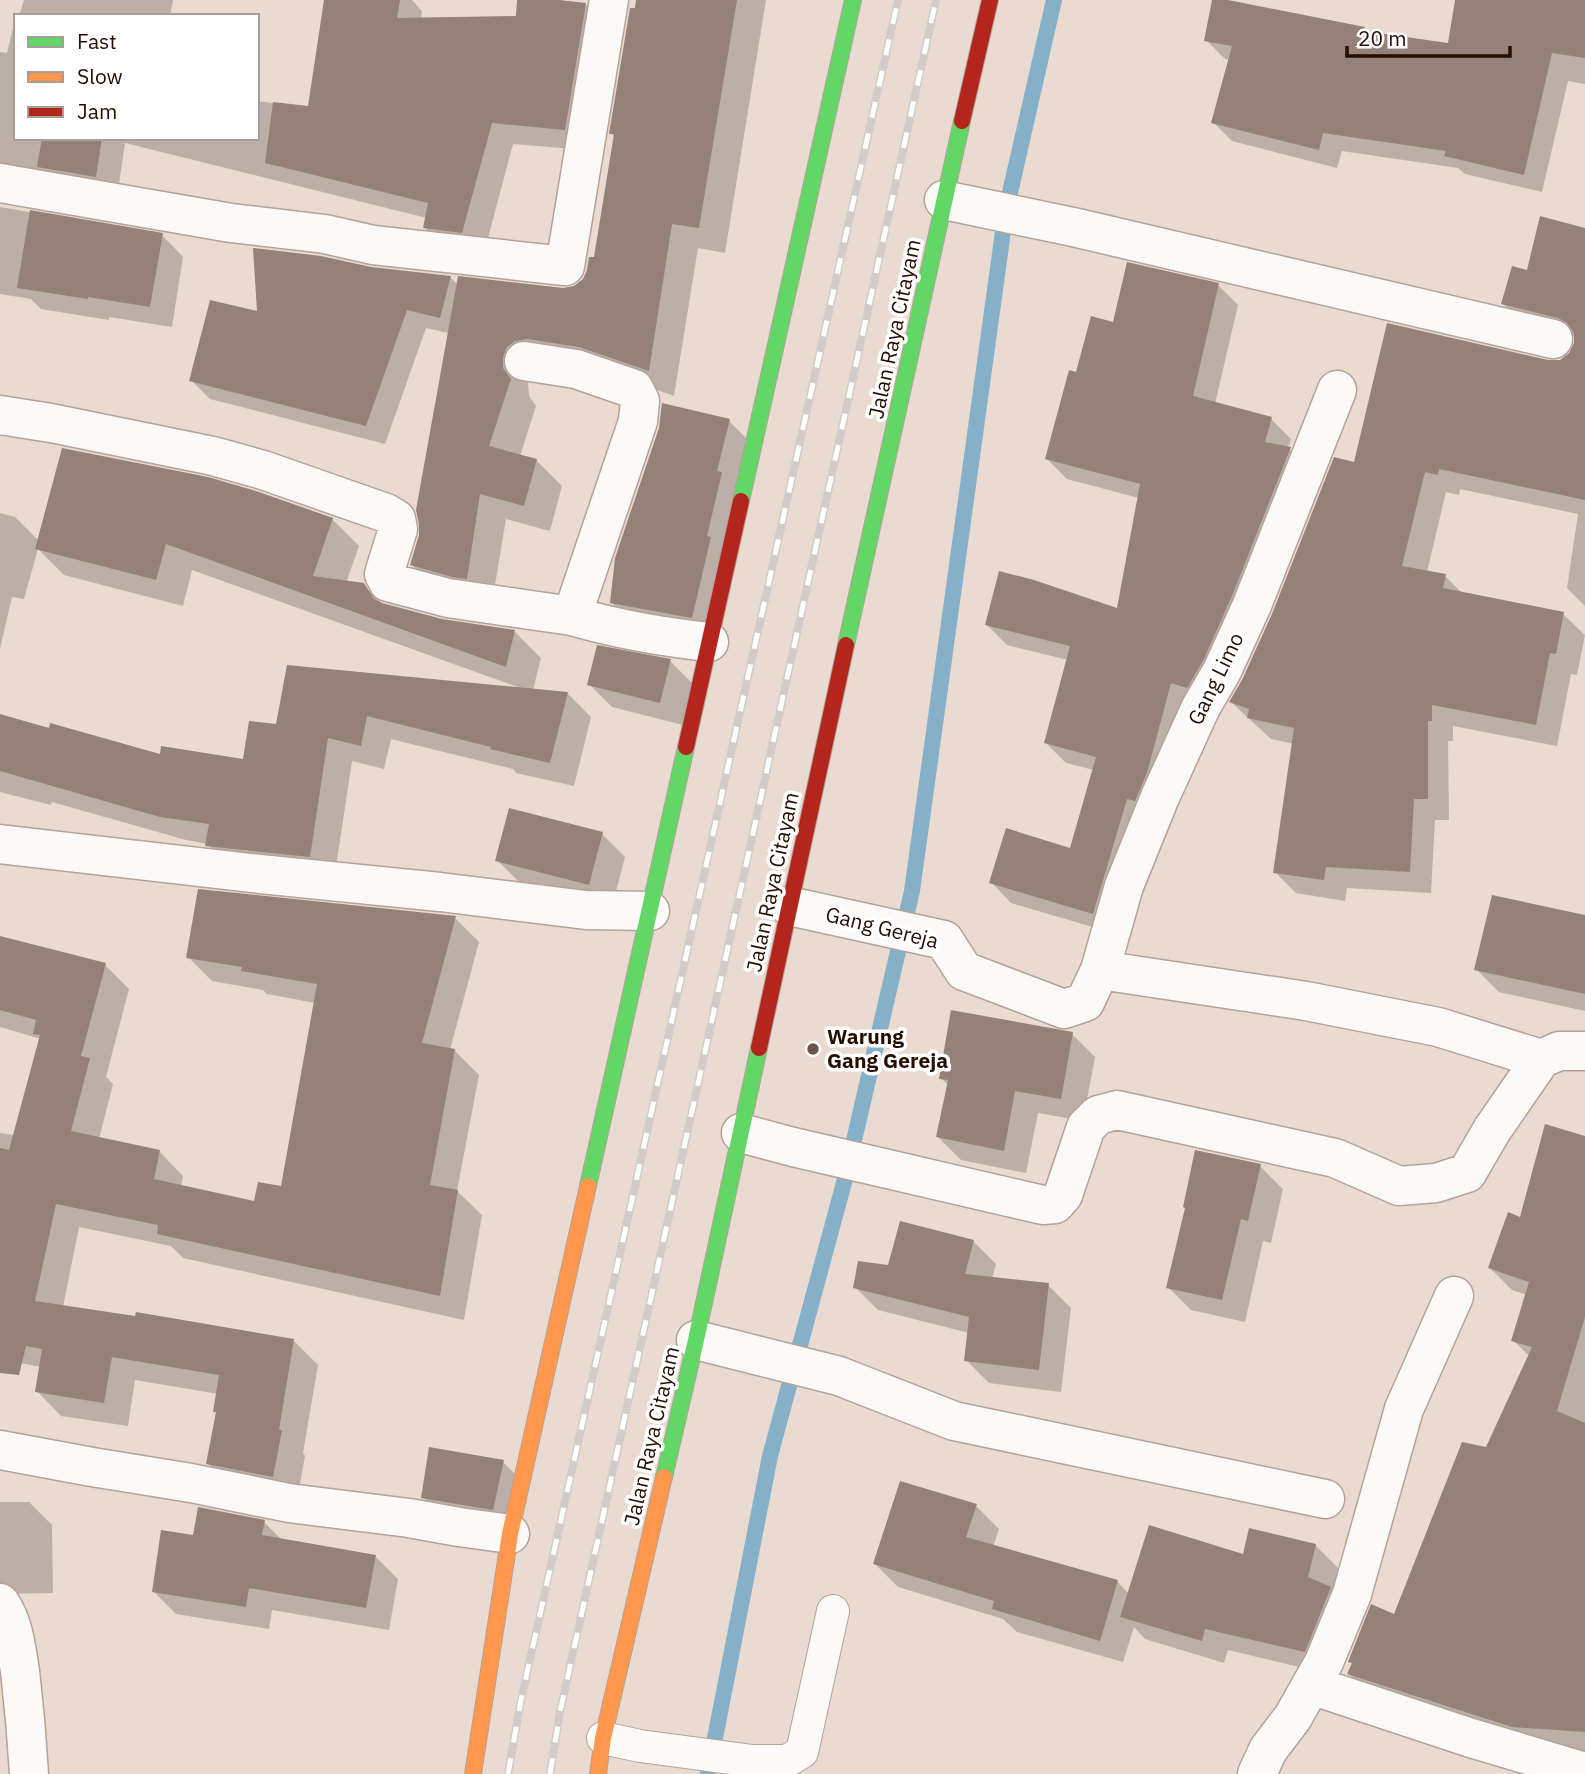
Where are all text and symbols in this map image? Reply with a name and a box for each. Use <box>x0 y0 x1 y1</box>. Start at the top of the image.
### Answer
legend <box>14 14 259 140</box>
scale bar <box>1347 14 1510 58</box>
text: 20 m <box>1358 24 1407 52</box>
text: Fast <box>77 27 117 55</box>
text: Slow <box>77 62 123 90</box>
text: Jam <box>77 97 117 125</box>
street label: Jalan Raya Citayam <box>861 236 927 421</box>
street label: Gang Limo <box>1181 628 1250 729</box>
street label: Jalan Raya Citayam <box>739 789 805 974</box>
street label: Gang Gereja <box>823 899 942 955</box>
place label: Warung Gang Gereja <box>827 1022 948 1074</box>
marker: Warung Gang Gereja <box>805 1041 821 1057</box>
street label: Jalan Raya Citayam <box>617 1344 685 1528</box>

